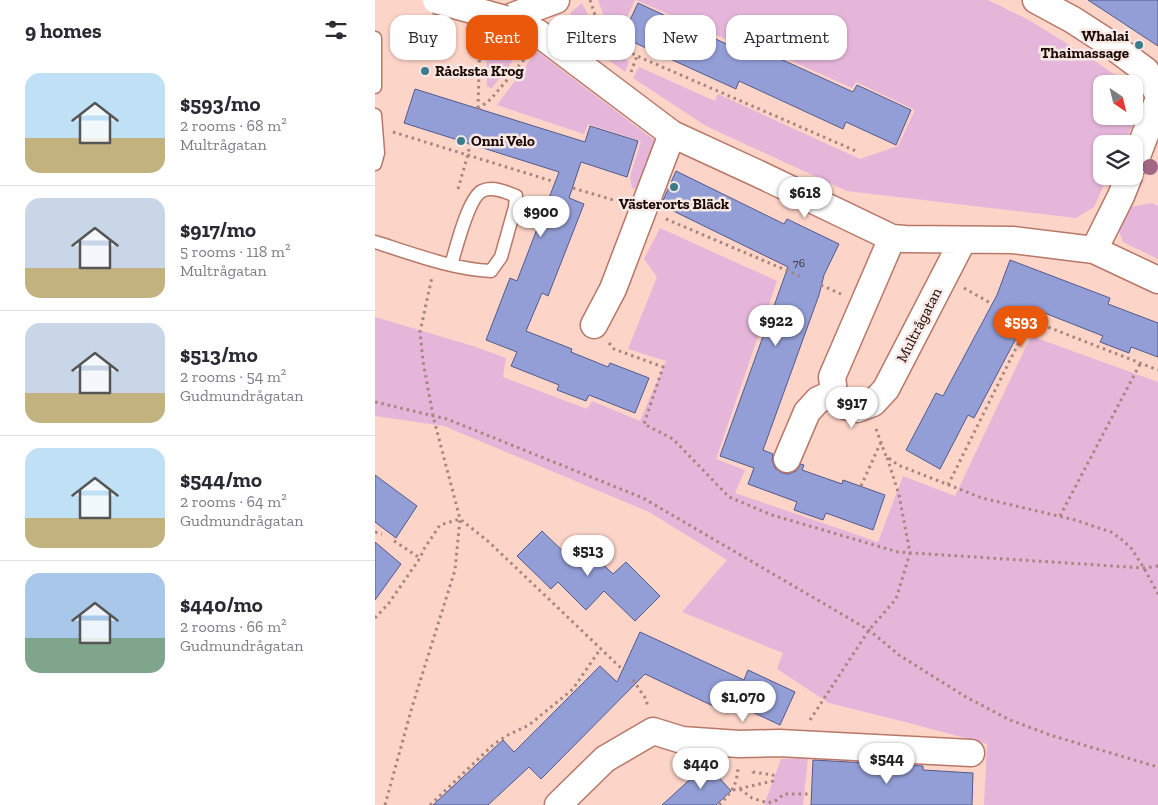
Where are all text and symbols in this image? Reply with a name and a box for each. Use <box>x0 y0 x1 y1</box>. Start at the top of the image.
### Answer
chip: Buy <box>390 15 456 60</box>
chip: Rent <box>466 15 538 60</box>
chip: Filters <box>548 15 635 60</box>
chip: New <box>645 15 716 60</box>
chip: Apartment <box>726 15 847 60</box>
icon: filters <box>322 16 350 44</box>
text: 9 homes <box>25 18 102 43</box>
place label: Whalai Thaimassage <box>1041 27 1130 62</box>
marker: Whalai Thaimassage <box>1133 39 1145 51</box>
place label: Råcksta Krog <box>435 62 524 80</box>
marker: Råcksta Krog <box>419 65 431 77</box>
north arrow <box>1093 75 1143 125</box>
map controls <box>1093 75 1143 185</box>
text: $593/mo <box>180 91 260 116</box>
icon: home <box>65 93 125 153</box>
text: 2 rooms · 68 m² <box>180 116 287 135</box>
place label: Onni Velo <box>471 132 535 150</box>
text: Multrågatan <box>180 135 267 154</box>
marker: Onni Velo <box>455 135 467 147</box>
button: layers <box>1093 135 1143 185</box>
pin: $618 <box>775 176 835 219</box>
marker: Västerorts Bläck <box>668 181 680 193</box>
text: $618 <box>789 183 821 202</box>
place label: Västerorts Bläck <box>619 195 730 213</box>
pin: $900 <box>511 196 571 238</box>
text: $900 <box>524 202 558 221</box>
text: $917/mo <box>180 217 256 242</box>
icon: home <box>65 218 125 278</box>
text: 5 rooms · 118 m² <box>180 242 290 261</box>
house number: 76 <box>793 256 805 270</box>
text: Multrågatan <box>180 261 267 280</box>
street label: Multrågatan <box>893 284 946 365</box>
pin: $922 <box>746 304 806 347</box>
pin: $593 <box>991 306 1051 348</box>
text: $922 <box>759 311 793 330</box>
text: $593 <box>1004 312 1038 331</box>
text: $513/mo <box>180 342 258 367</box>
icon: home <box>65 343 125 403</box>
text: 2 rooms · 54 m² <box>180 367 286 386</box>
text: Gudmundrågatan <box>180 386 303 405</box>
pin: $917 <box>822 386 882 429</box>
text: $917 <box>837 393 867 412</box>
text: $544/mo <box>180 467 262 492</box>
icon: home <box>65 468 125 528</box>
text: 2 rooms · 64 m² <box>180 492 287 511</box>
text: Gudmundrågatan <box>180 511 303 530</box>
pin: $513 <box>558 534 618 577</box>
text: $513 <box>572 541 604 560</box>
text: $440/mo <box>180 592 263 617</box>
icon: home <box>65 593 125 653</box>
text: 2 rooms · 66 m² <box>180 617 287 636</box>
text: Gudmundrågatan <box>180 636 303 655</box>
pin: $1,070 <box>702 680 784 723</box>
text: $1,070 <box>721 687 765 706</box>
pin: $544 <box>857 742 917 785</box>
pin: $440 <box>671 748 731 790</box>
text: $544 <box>870 749 904 768</box>
text: $440 <box>683 754 719 773</box>

